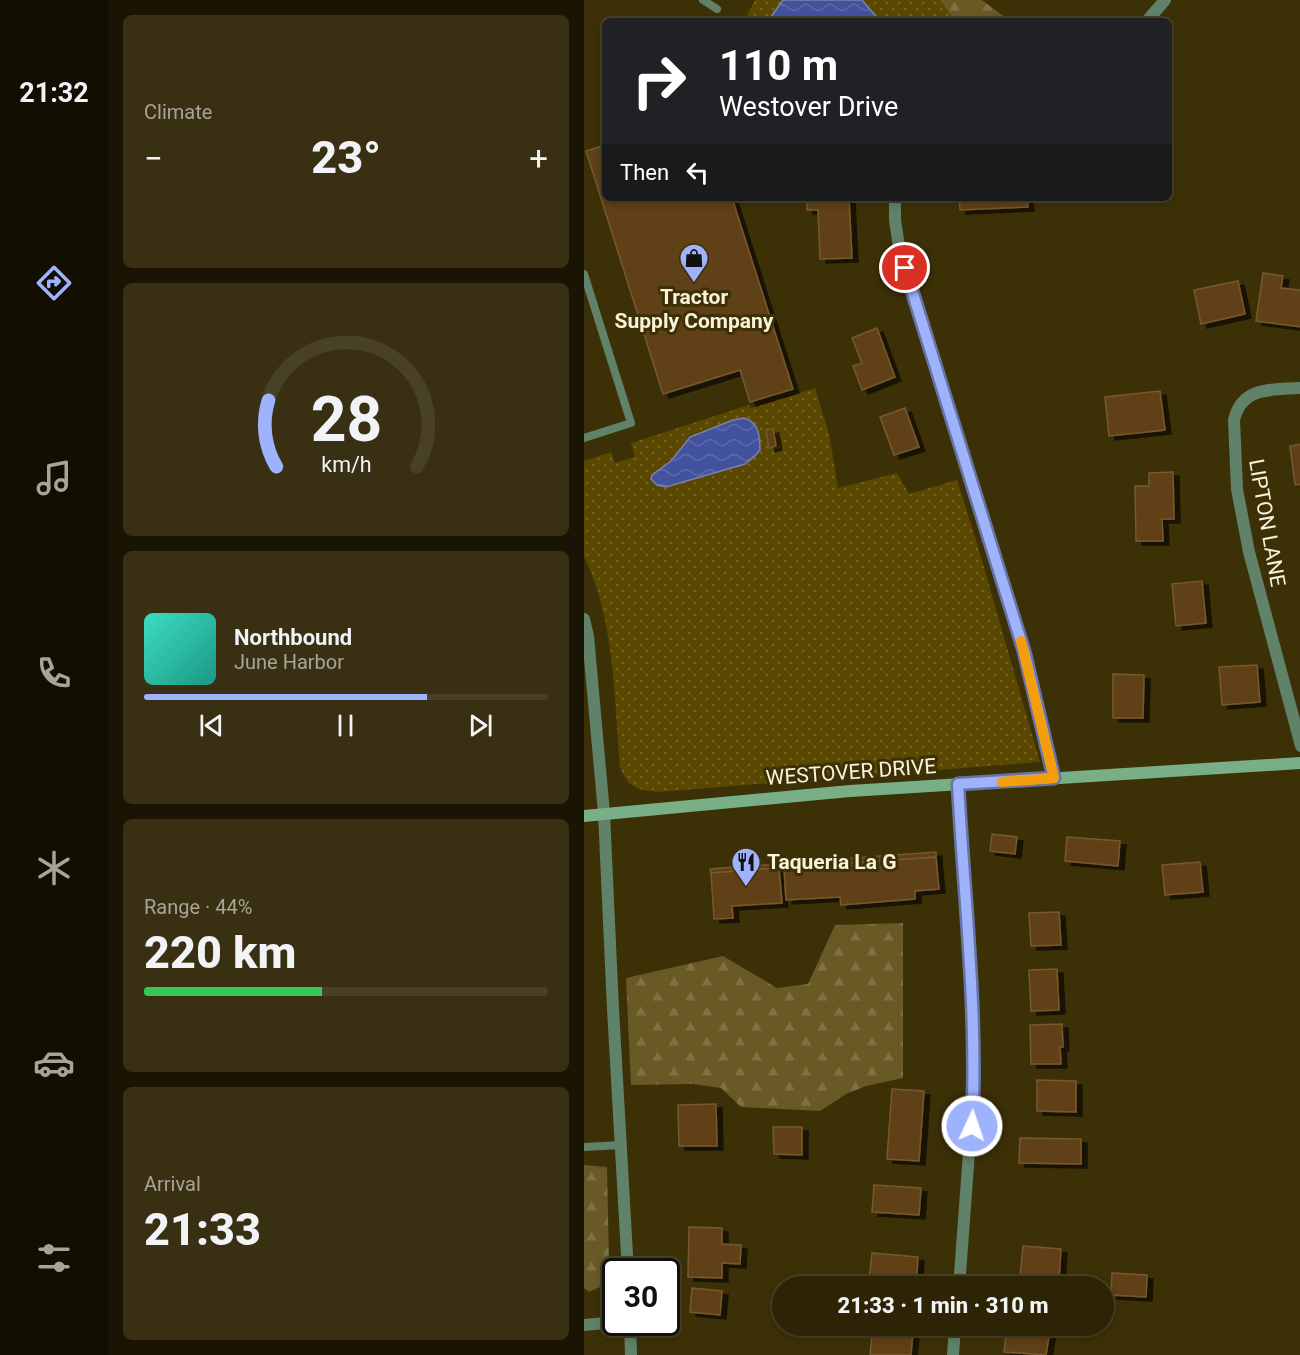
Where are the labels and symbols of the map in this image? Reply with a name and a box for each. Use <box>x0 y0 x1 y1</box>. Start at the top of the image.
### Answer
shop icon: Tractor Supply Company <box>678 242 710 284</box>
pin <box>879 242 930 293</box>
place label: Tractor Supply Company <box>615 285 774 333</box>
street label: LIPTON LANE <box>1244 457 1290 589</box>
street label: WESTOVER DRIVE <box>765 754 937 790</box>
restaurant icon: Taqueria La G <box>730 846 762 888</box>
place label: Taqueria La G <box>767 850 897 874</box>
position arrow <box>940 1094 1004 1158</box>
speed limit sign: 30 <box>602 1258 680 1336</box>

